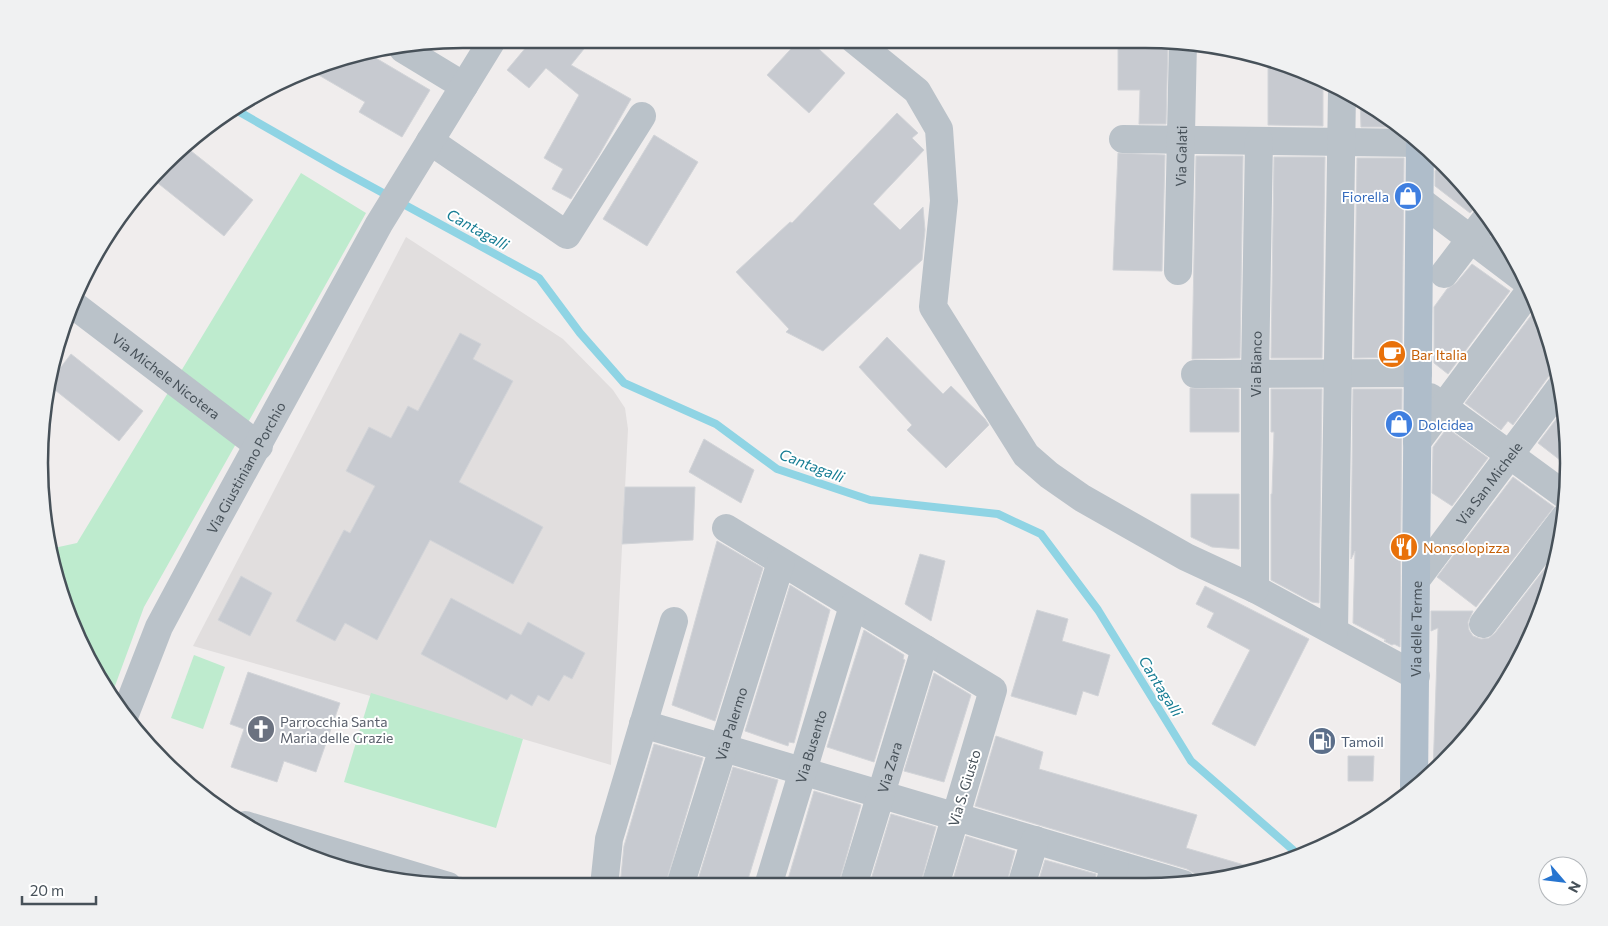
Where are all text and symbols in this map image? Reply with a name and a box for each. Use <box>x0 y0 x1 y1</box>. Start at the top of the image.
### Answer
street label: Via Galati <box>1171 125 1190 187</box>
shop icon: Fiorella <box>1393 181 1423 211</box>
place label: Fiorella <box>1342 188 1389 205</box>
water label: Cantagalli <box>444 205 513 254</box>
street label: Via Michele Nicotera <box>109 329 224 422</box>
street label: Via Bianco <box>1247 331 1264 397</box>
cafe icon: Bar Italia <box>1377 339 1407 369</box>
place label: Bar Italia <box>1411 346 1467 363</box>
street label: Via Giustiniano Porchio <box>202 399 288 536</box>
shop icon: Dolcidea <box>1384 409 1414 439</box>
place label: Dolcidea <box>1418 416 1474 433</box>
street label: Via San Michele <box>1452 438 1525 528</box>
water label: Cantagalli <box>777 444 848 486</box>
restaurant icon: Nonsolopizza <box>1389 532 1419 562</box>
place label: Nonsolopizza <box>1423 539 1510 556</box>
street label: Via delle Terme <box>1407 581 1424 677</box>
water label: Cantagalli <box>1135 652 1187 721</box>
street label: Via Palermo <box>711 685 750 763</box>
street label: Via Busento <box>791 707 830 785</box>
place label: Parrocchia Santa Maria delle Grazie <box>280 713 393 746</box>
church icon: Parrocchia Santa Maria delle Grazie <box>246 714 276 744</box>
fuel station icon: Tamoil <box>1307 726 1337 756</box>
place label: Tamoil <box>1341 733 1384 750</box>
street label: Via Zara <box>873 740 905 795</box>
street label: Via S. Giusto <box>944 748 984 828</box>
north arrow <box>1538 856 1588 906</box>
scale bar <box>22 874 96 906</box>
text: N <box>1565 879 1585 896</box>
text: 20 m <box>30 881 64 899</box>

